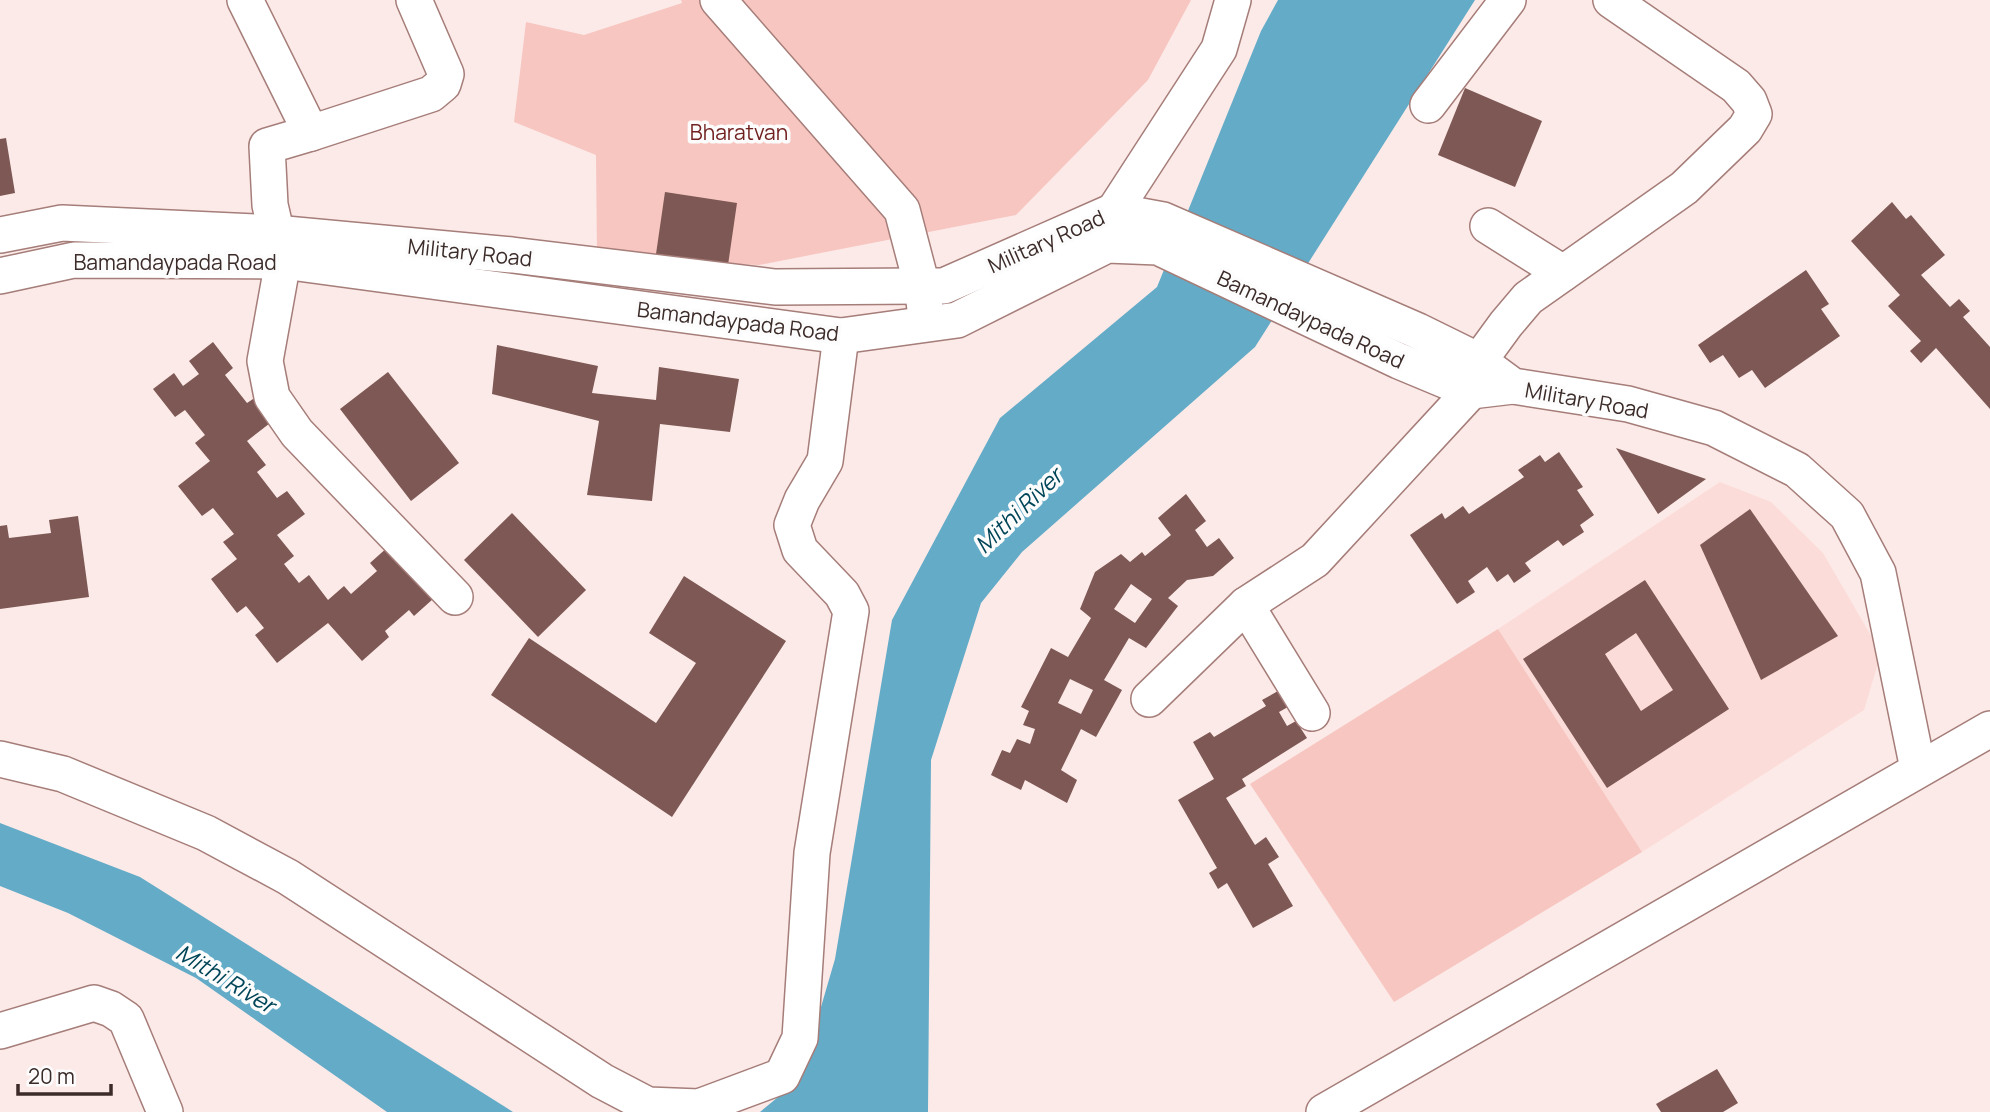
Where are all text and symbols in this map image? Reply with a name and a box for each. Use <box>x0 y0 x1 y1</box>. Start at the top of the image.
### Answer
park label: Bharatvan <box>690 118 788 146</box>
street label: Military Road <box>983 203 1109 279</box>
street label: Military Road <box>406 232 534 272</box>
street label: Bamandaypada Road <box>73 248 277 276</box>
street label: Bamandaypada Road <box>1213 263 1409 375</box>
street label: Bamandaypada Road <box>635 295 841 347</box>
street label: Military Road <box>1523 375 1651 425</box>
water label: Mithi River <box>967 458 1071 560</box>
water label: Mithi River <box>170 936 284 1022</box>
scale bar <box>18 1052 110 1096</box>
text: 20 m <box>28 1062 75 1090</box>

